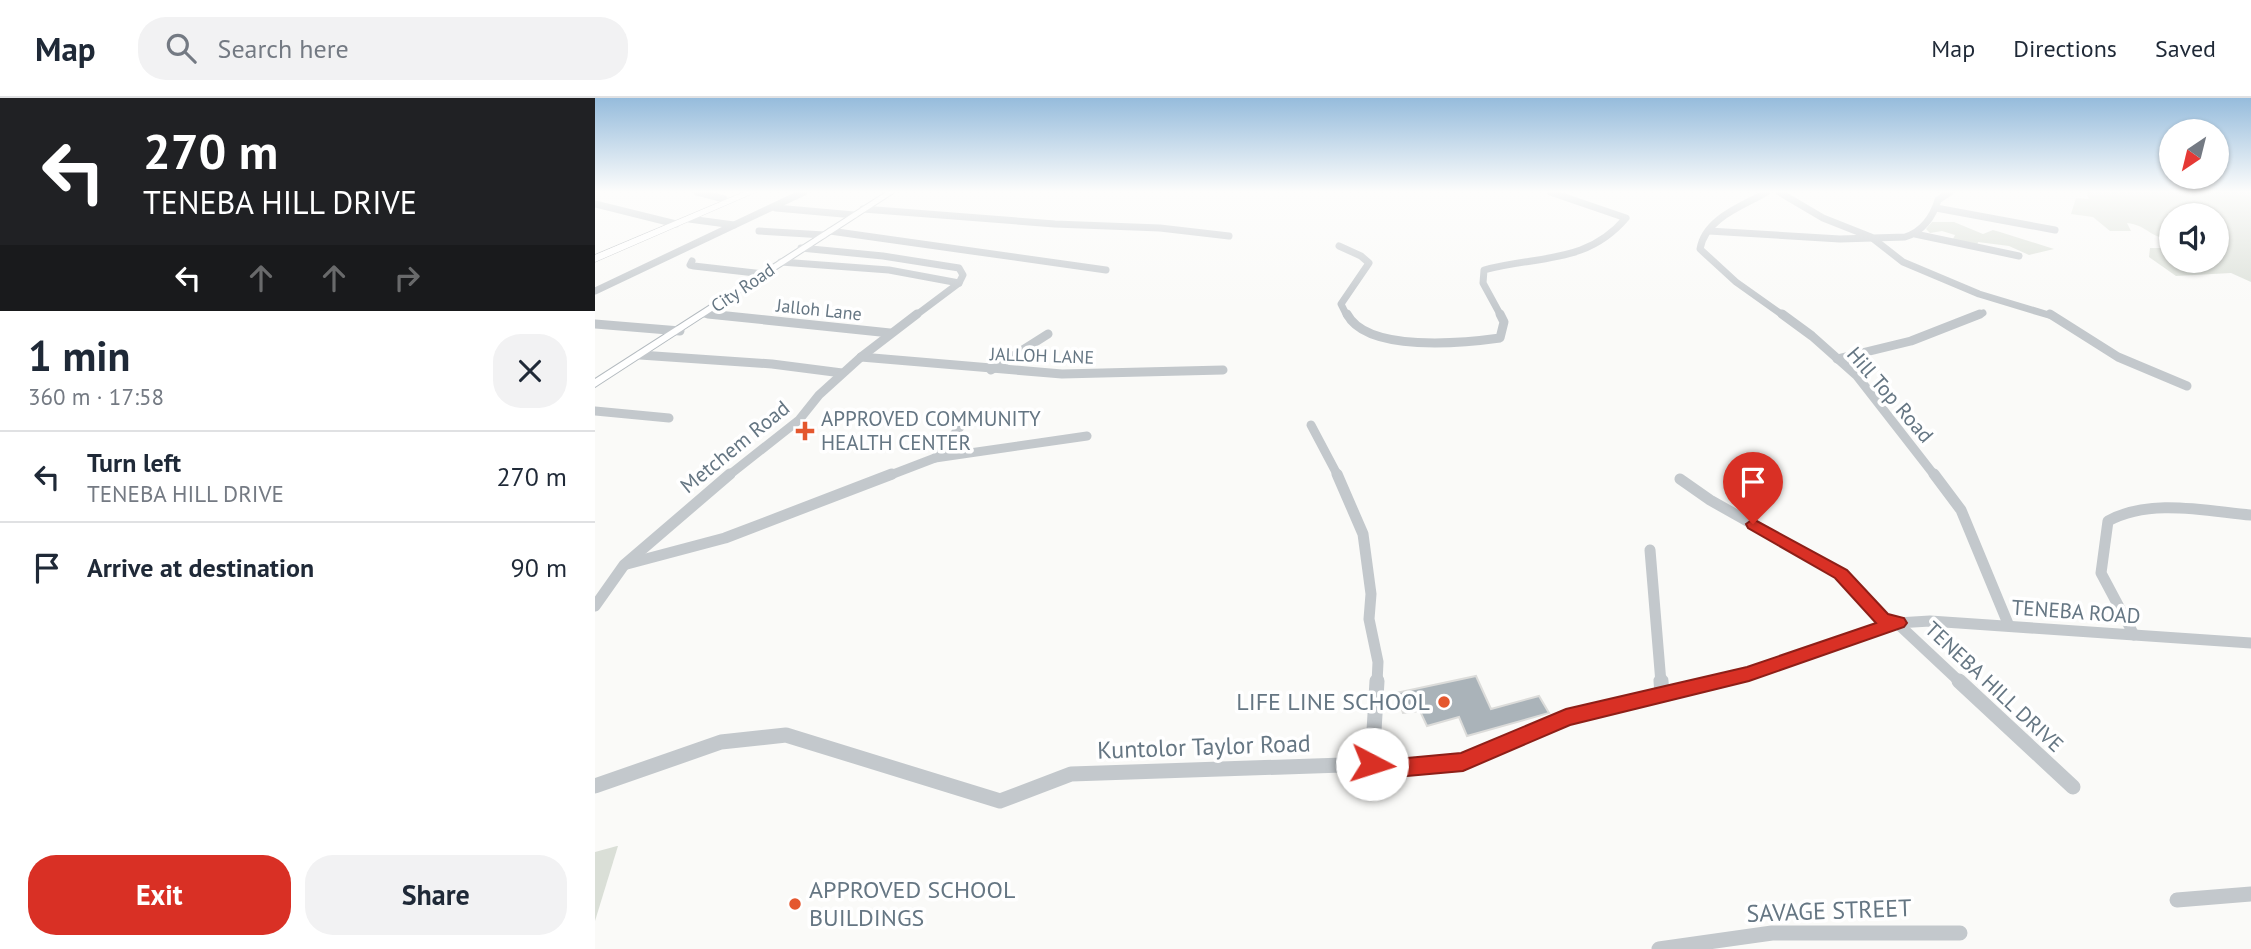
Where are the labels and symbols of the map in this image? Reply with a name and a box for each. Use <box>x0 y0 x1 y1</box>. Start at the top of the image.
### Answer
north arrow <box>2159 119 2229 189</box>
street label: City Road <box>707 258 779 317</box>
street label: Jalloh Lane <box>774 293 863 325</box>
street label: Hill Top Road <box>1841 341 1939 448</box>
street label: JALLOH LANE <box>989 342 1094 369</box>
street label: Metchem Road <box>675 394 795 499</box>
place label: APPROVED COMMUNITY HEALTH CENTER <box>821 405 1041 456</box>
marker: APPROVED COMMUNITY HEALTH CENTER <box>795 421 815 441</box>
pin <box>1723 452 1783 524</box>
street label: TENEBA ROAD <box>2011 594 2141 629</box>
street label: TENEBA HILL DRIVE <box>1919 615 2069 758</box>
place label: LIFE LINE SCHOOL <box>1236 686 1430 717</box>
marker: LIFE LINE SCHOOL <box>1436 694 1452 710</box>
street label: Kuntolor Taylor Road <box>1097 727 1311 766</box>
position arrow <box>1335 727 1409 801</box>
place label: APPROVED SCHOOL BUILDINGS <box>809 874 1015 933</box>
street label: SAVAGE STREET <box>1746 892 1912 929</box>
marker: APPROVED SCHOOL BUILDINGS <box>787 896 803 912</box>

